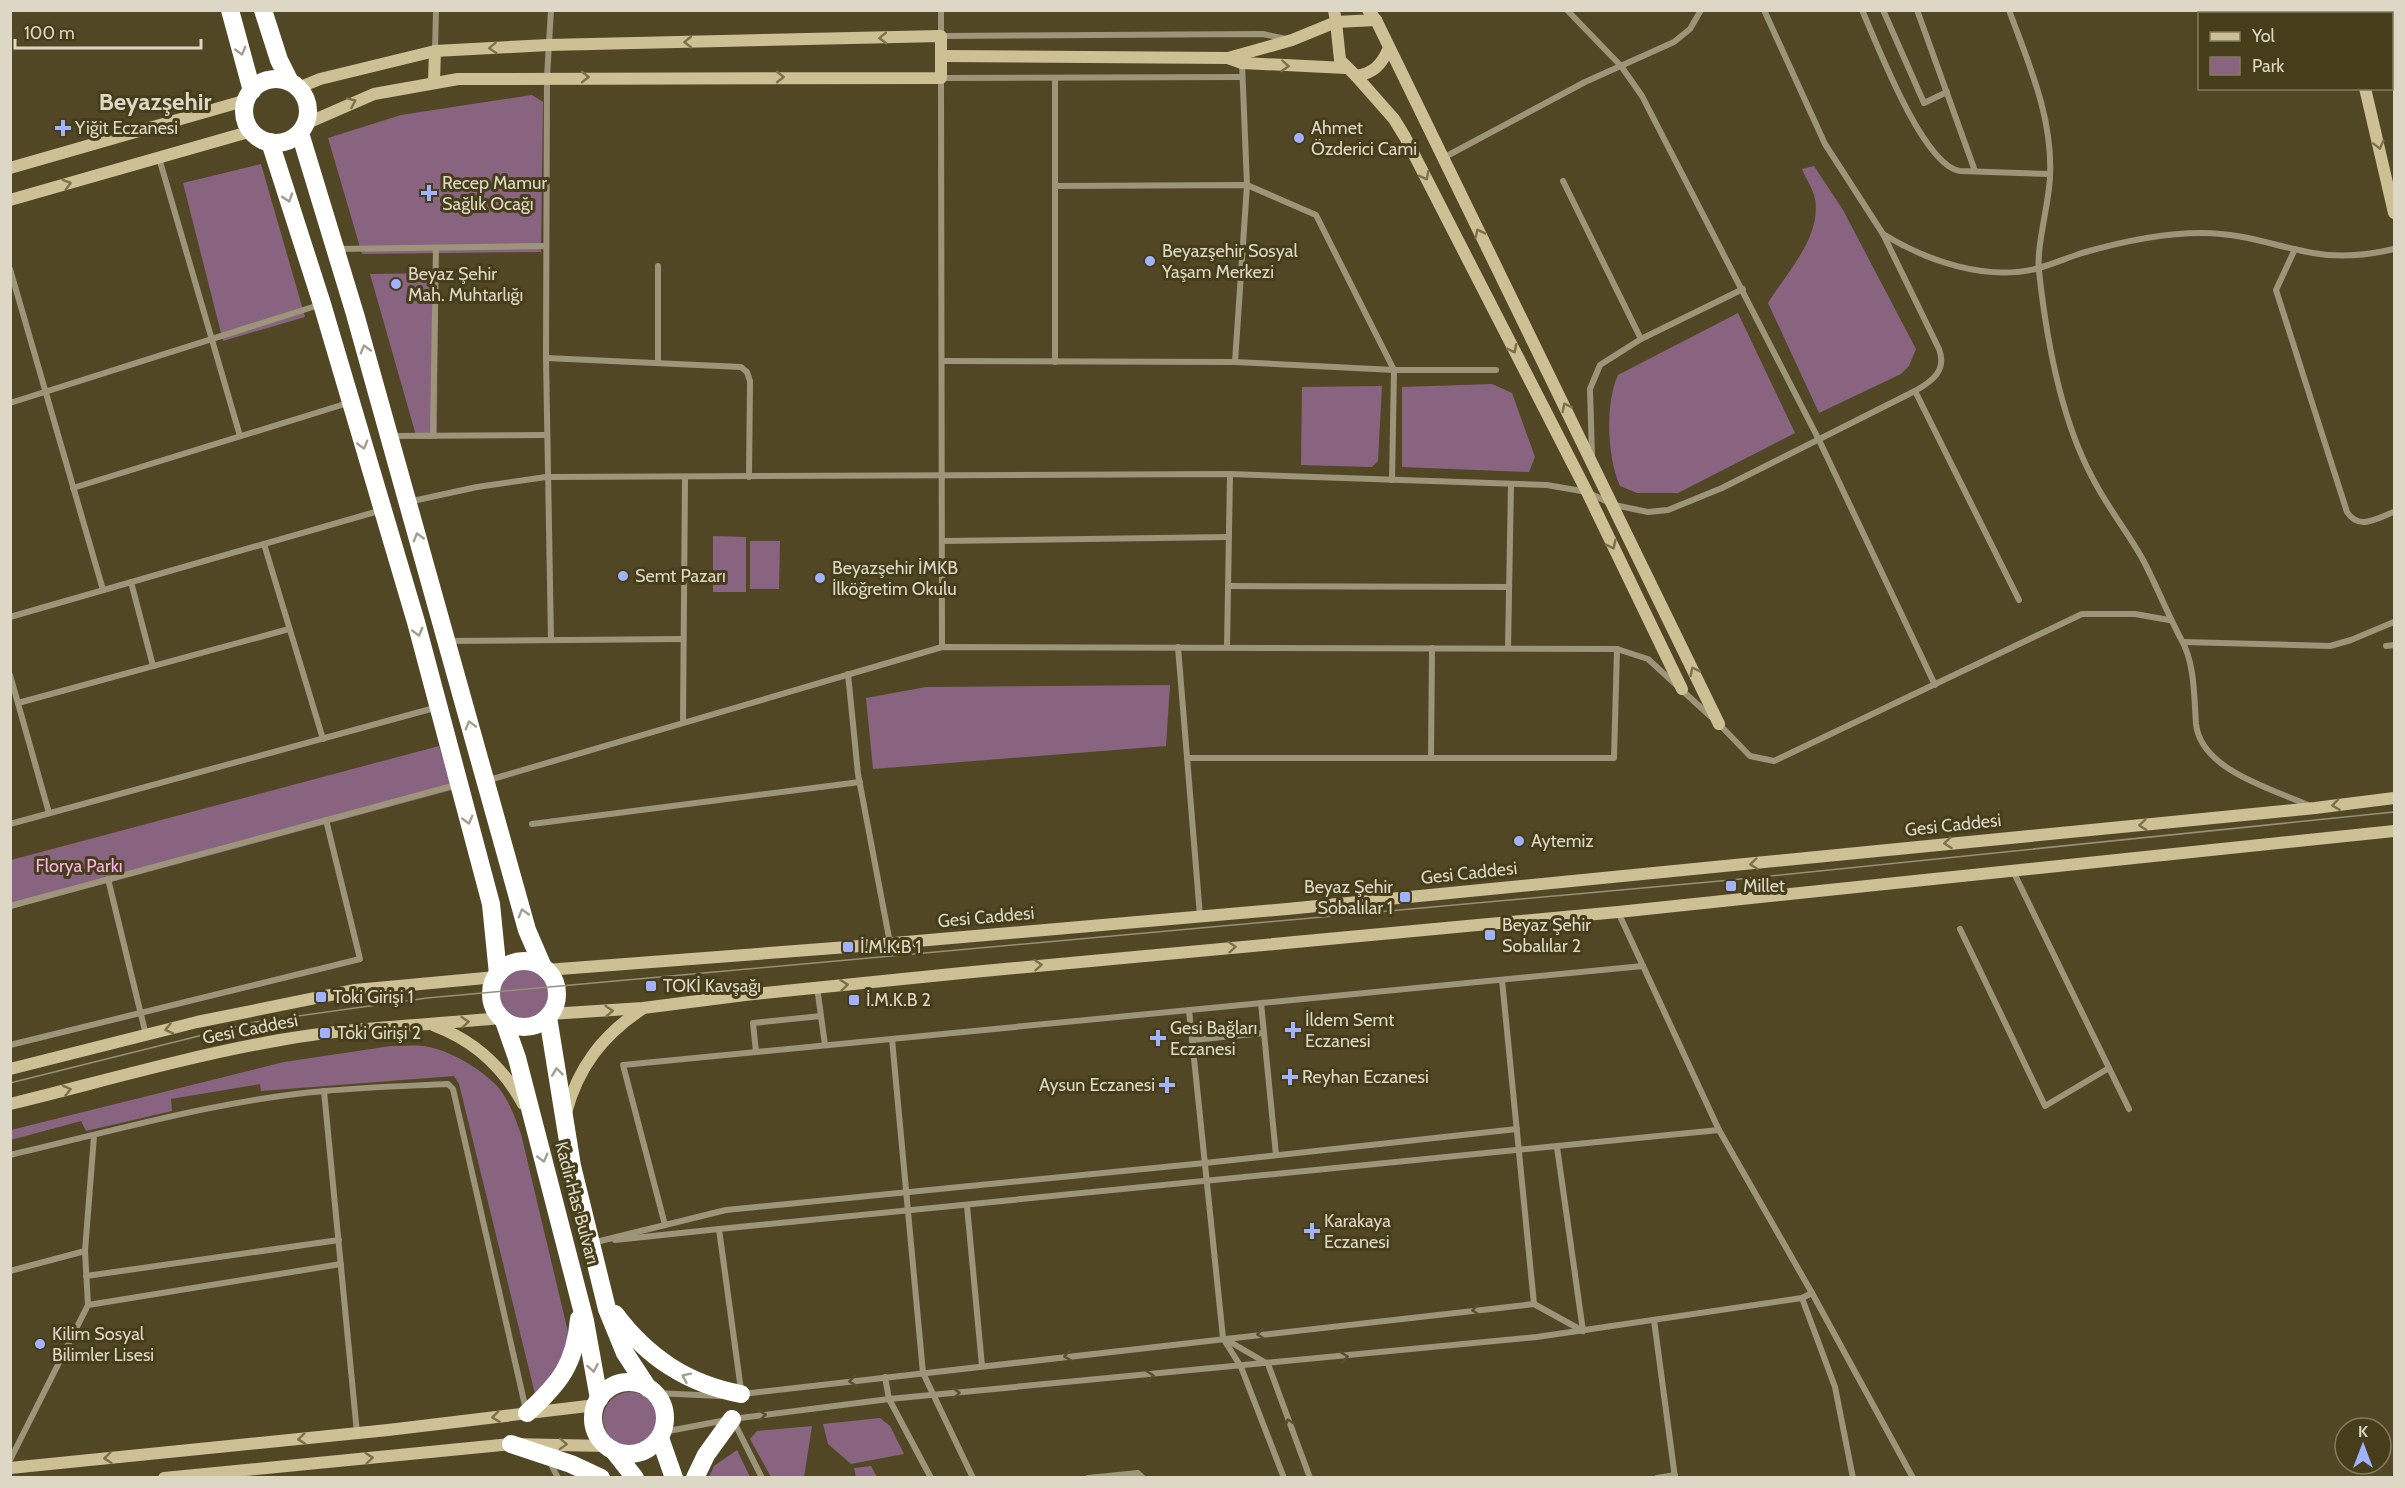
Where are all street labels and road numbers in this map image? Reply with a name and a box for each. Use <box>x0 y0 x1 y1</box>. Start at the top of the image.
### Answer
street label: Gesi Caddesi <box>1904 809 2002 841</box>
street label: Gesi Caddesi <box>1420 857 1518 889</box>
street label: Gesi Caddesi <box>937 902 1035 932</box>
street label: Gesi Caddesi <box>200 1009 300 1049</box>
street label: Kadir Has Bulvarı <box>550 1139 604 1267</box>

